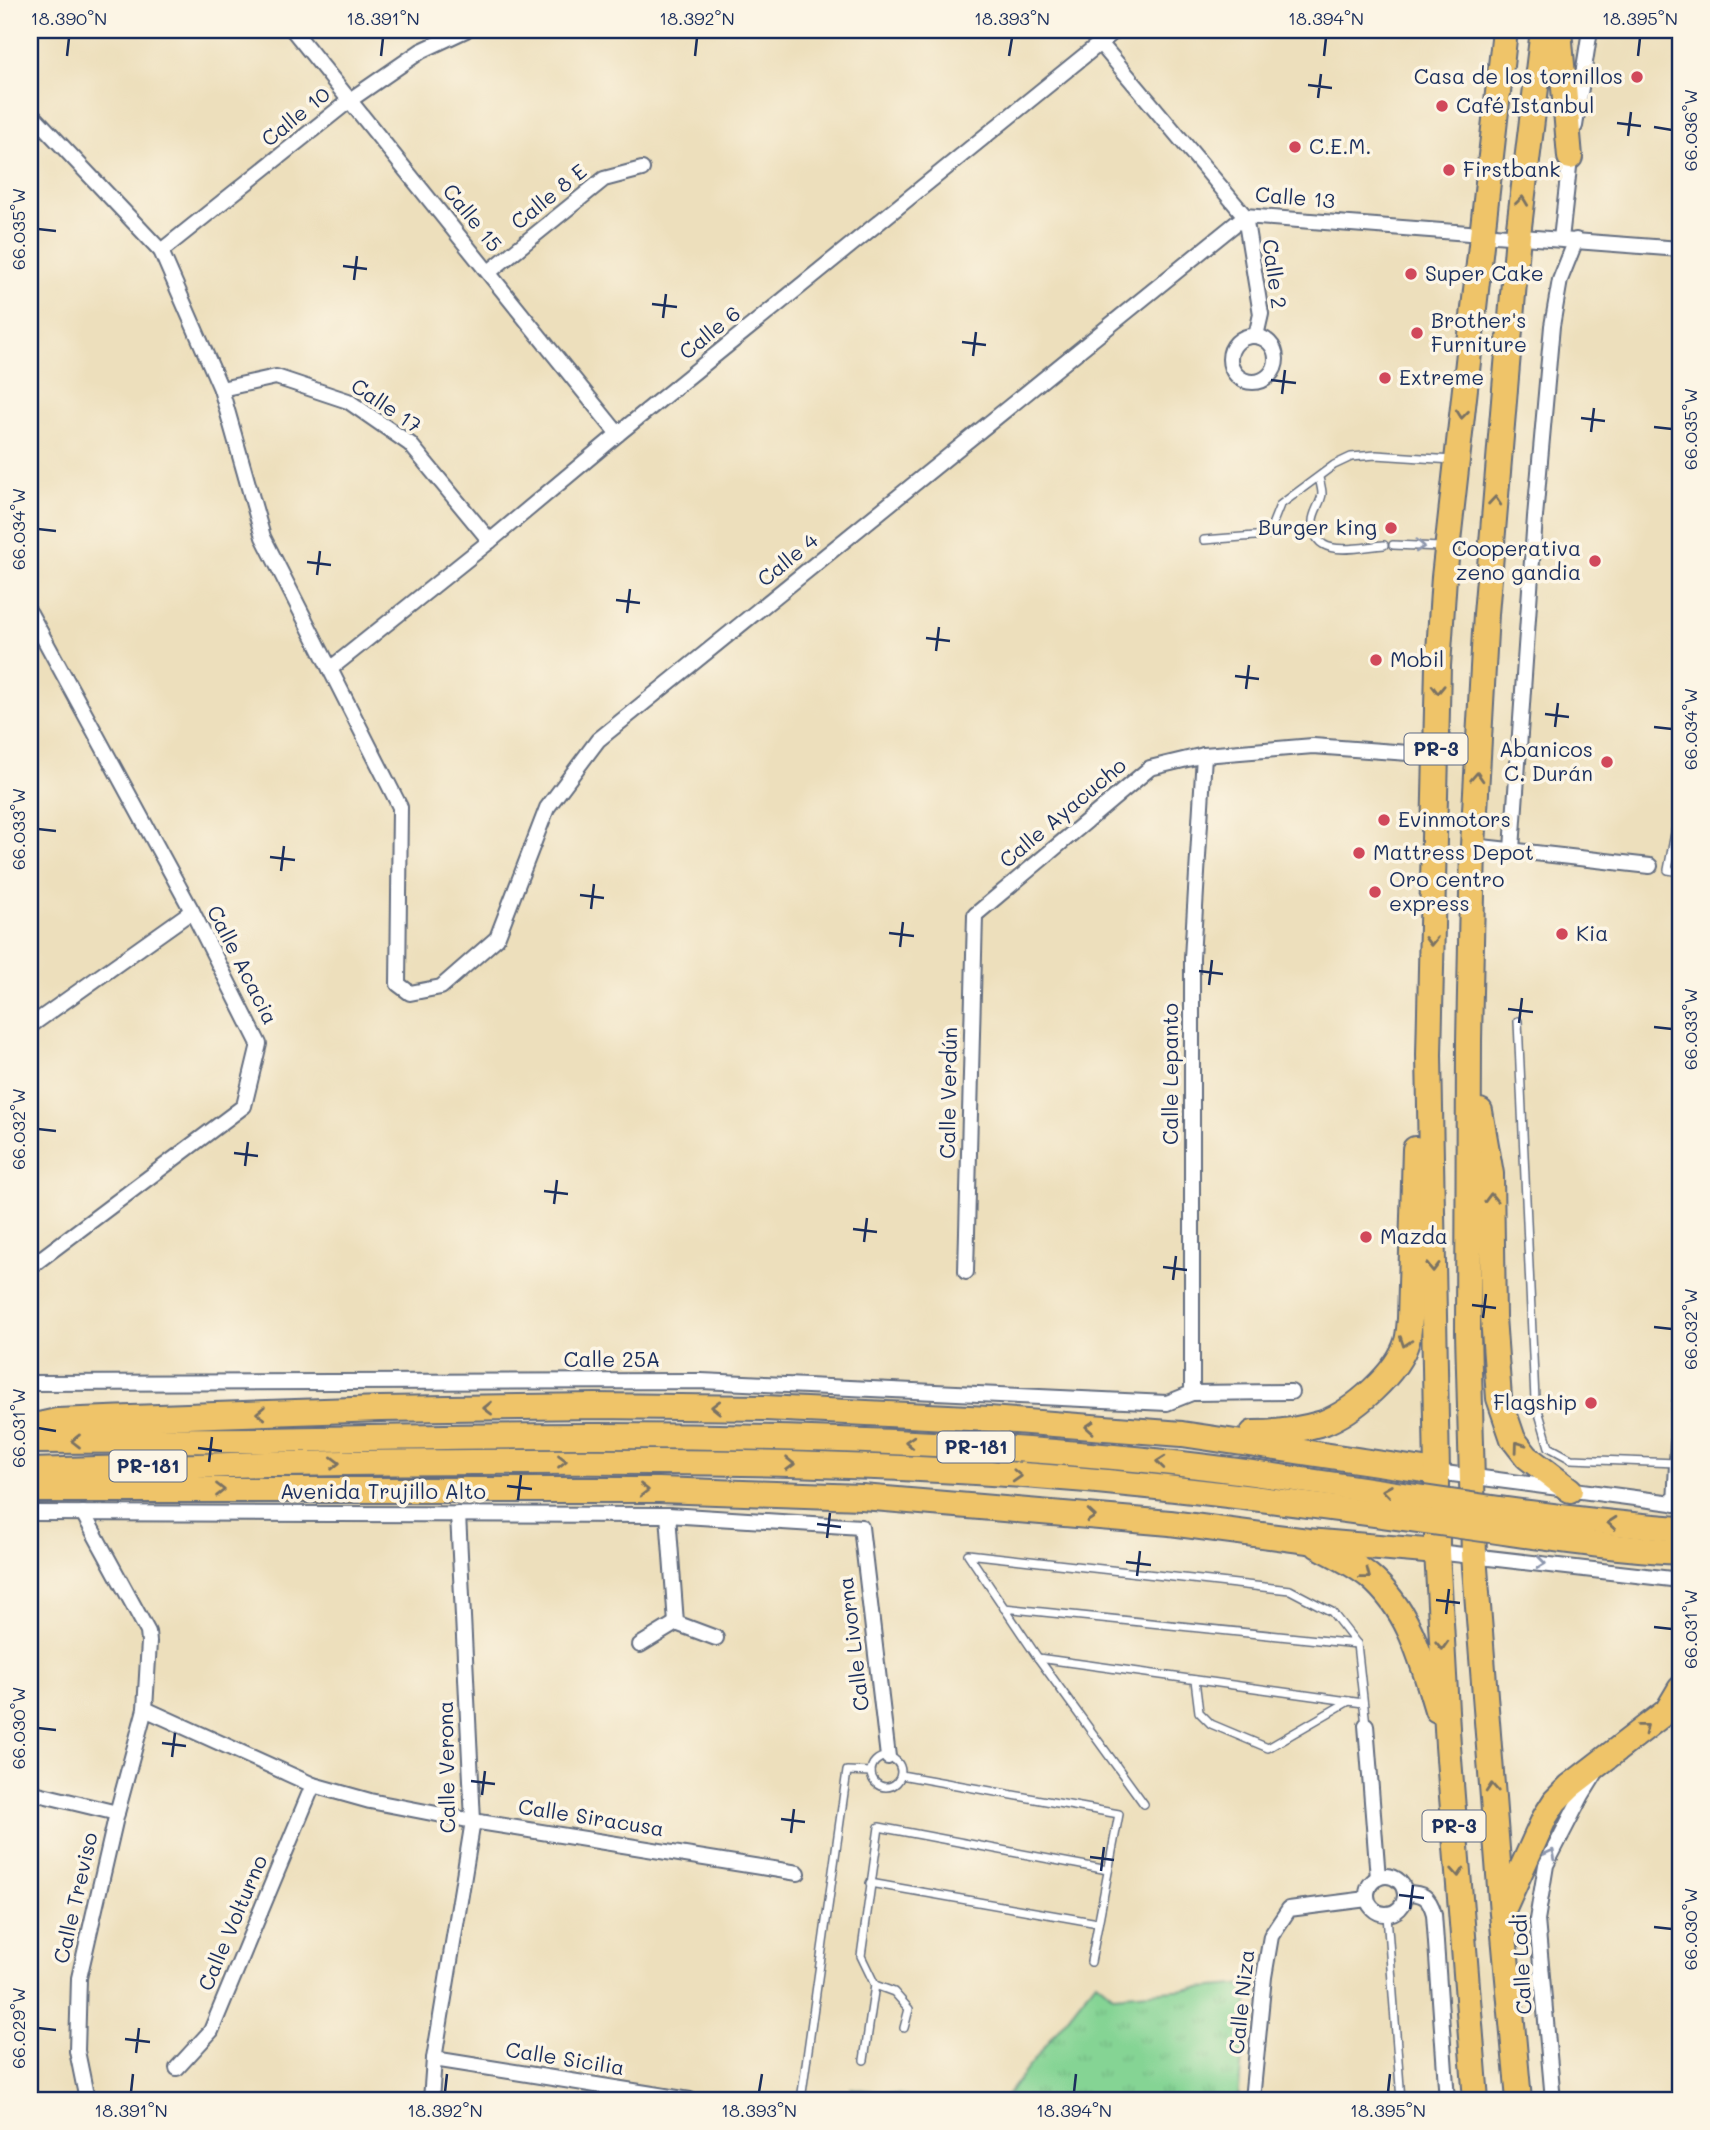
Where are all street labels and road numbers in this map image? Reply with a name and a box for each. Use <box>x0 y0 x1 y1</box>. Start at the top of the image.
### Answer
street label: Calle 10 <box>255 80 335 152</box>
street label: Calle 8 E <box>505 157 591 235</box>
street label: Calle 15 <box>438 177 509 257</box>
street label: Calle 13 <box>1254 180 1336 213</box>
street label: Calle 2 <box>1257 237 1294 310</box>
street label: Calle 6 <box>673 299 745 365</box>
street label: Calle 17 <box>346 371 427 438</box>
street label: Calle 4 <box>751 526 824 592</box>
road number: PR-3 <box>1404 734 1468 764</box>
street label: Calle Ayacucho <box>993 751 1131 873</box>
street label: Calle Acacia <box>202 900 285 1028</box>
street label: Calle Lepanto <box>1156 1003 1183 1145</box>
street label: Calle Verdún <box>933 1027 962 1159</box>
street label: Calle 25A <box>564 1345 660 1372</box>
road number: PR-181 <box>937 1432 1014 1462</box>
road number: PR-181 <box>110 1450 186 1482</box>
street label: Avenida Trujillo Alto <box>280 1477 486 1504</box>
street label: Calle Livorna <box>831 1576 874 1713</box>
street label: Calle Verona <box>431 1701 460 1834</box>
street label: Calle Siracusa <box>516 1792 666 1841</box>
road number: PR-3 <box>1422 1810 1486 1842</box>
street label: Calle Treviso <box>46 1829 103 1966</box>
street label: Calle Volturno <box>191 1850 272 1994</box>
street label: Calle Lodi <box>1504 1913 1537 2016</box>
street label: Calle Niza <box>1222 1948 1259 2055</box>
street label: Calle Sicilia <box>504 2035 627 2080</box>

